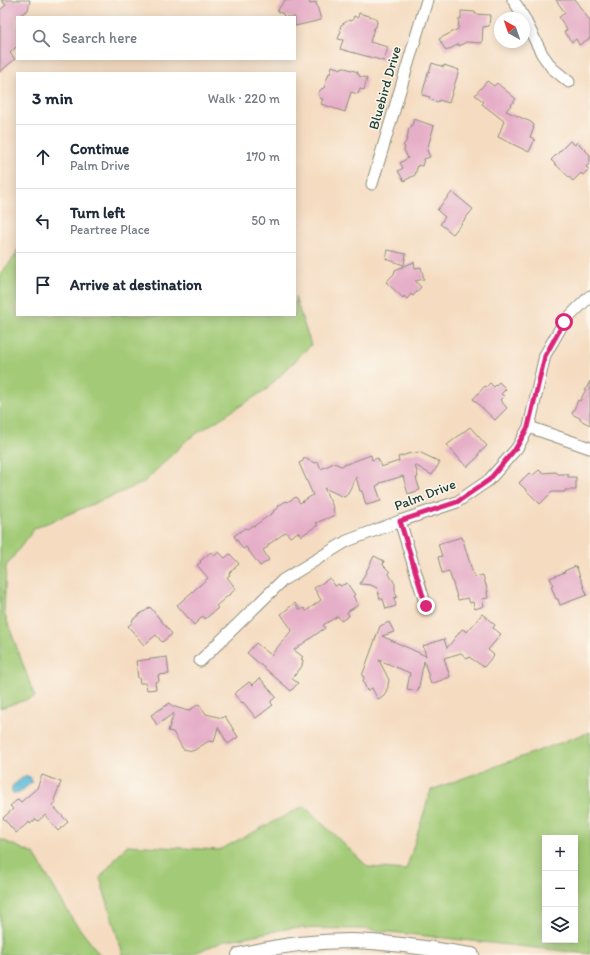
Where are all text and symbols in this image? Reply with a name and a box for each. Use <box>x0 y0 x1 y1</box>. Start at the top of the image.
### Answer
north arrow <box>494 12 530 48</box>
search box <box>16 16 296 60</box>
icon: search <box>30 27 52 49</box>
text: Search here <box>62 29 137 47</box>
street label: Bluebird Drive <box>365 44 405 132</box>
text: 3 min <box>32 88 73 108</box>
text: Walk · 220 m <box>208 91 280 106</box>
text: Continue <box>70 140 129 158</box>
icon: ahead <box>32 146 54 168</box>
text: 170 m <box>246 149 280 164</box>
text: Palm Drive <box>70 158 130 173</box>
text: Turn left <box>70 204 125 222</box>
icon: left <box>32 210 54 232</box>
text: 50 m <box>251 213 280 228</box>
text: Peartree Place <box>70 222 150 237</box>
icon: arrive <box>32 274 54 296</box>
text: Arrive at destination <box>70 276 202 294</box>
route start <box>555 313 573 331</box>
street label: Palm Drive <box>392 475 458 514</box>
route end <box>417 597 435 615</box>
map controls <box>542 835 578 943</box>
button: + <box>542 835 578 871</box>
button: − <box>542 871 578 907</box>
button: layers <box>542 907 578 943</box>

